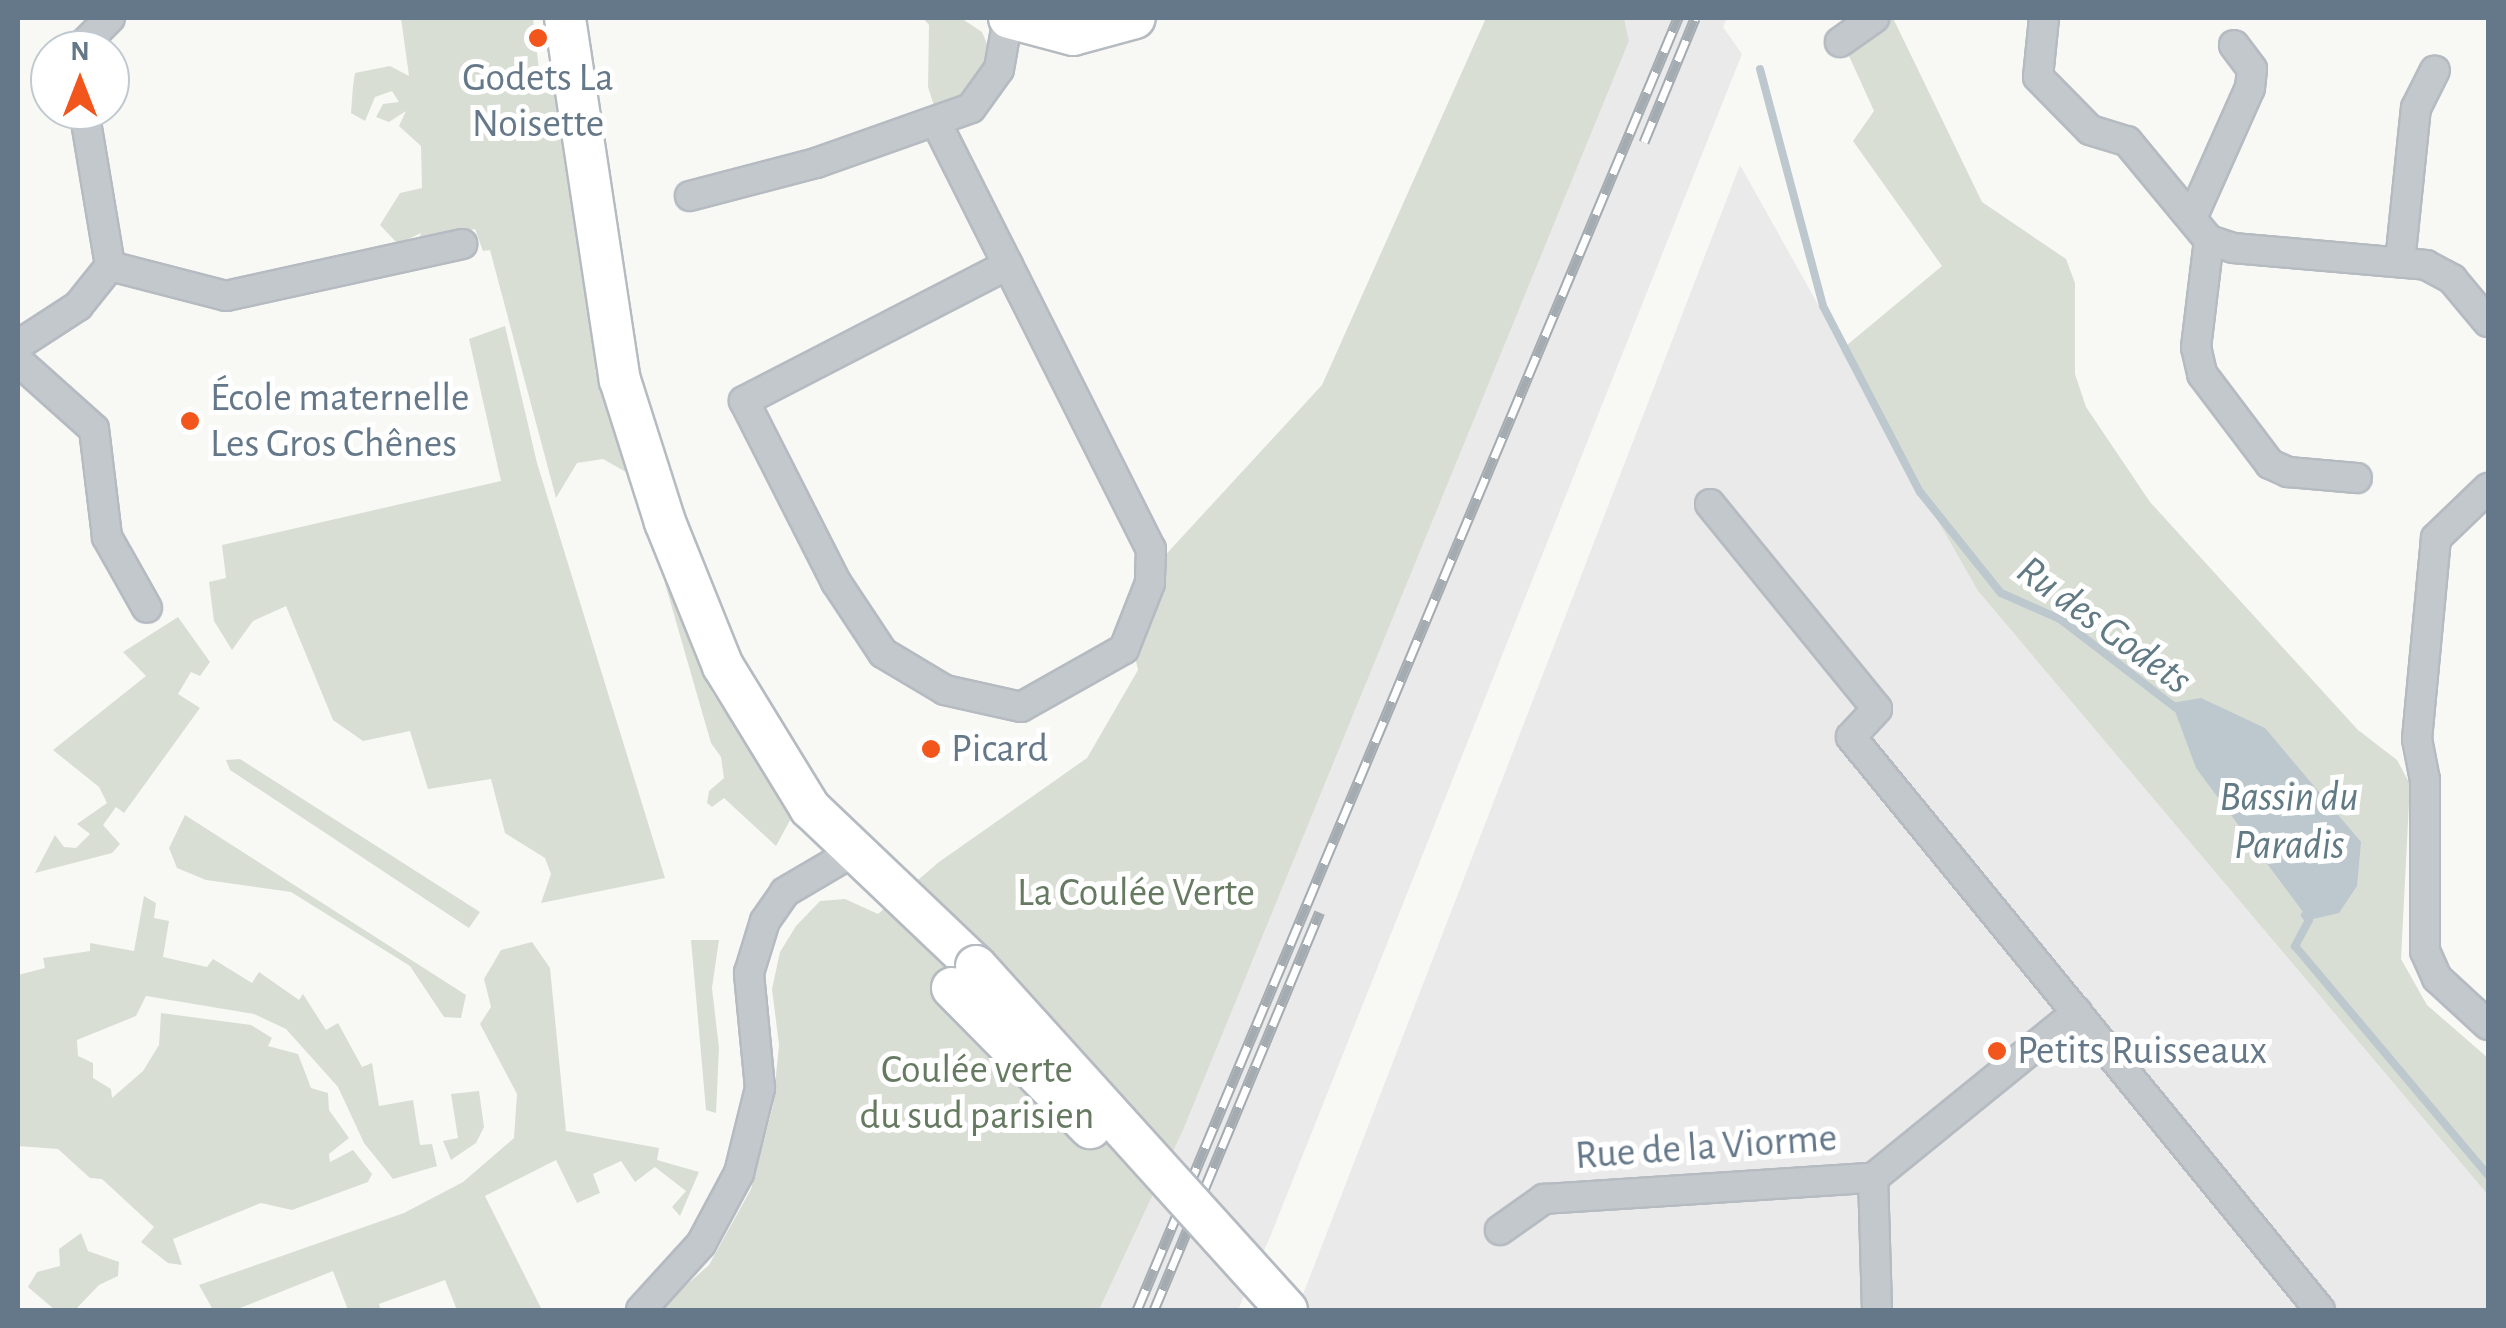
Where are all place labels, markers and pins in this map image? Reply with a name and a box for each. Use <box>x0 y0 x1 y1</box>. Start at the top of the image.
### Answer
marker: Godets La Noisette <box>527 27 549 49</box>
place label: Godets La Noisette <box>462 54 614 148</box>
place label: École maternelle Les Gros Chênes <box>210 374 470 468</box>
marker: École maternelle Les Gros Chênes <box>179 410 201 432</box>
place label: Picard <box>951 725 1048 773</box>
marker: Picard <box>920 738 942 760</box>
place label: Petits Ruisseaux <box>2017 1027 2267 1075</box>
marker: Petits Ruisseaux <box>1986 1040 2008 1062</box>

